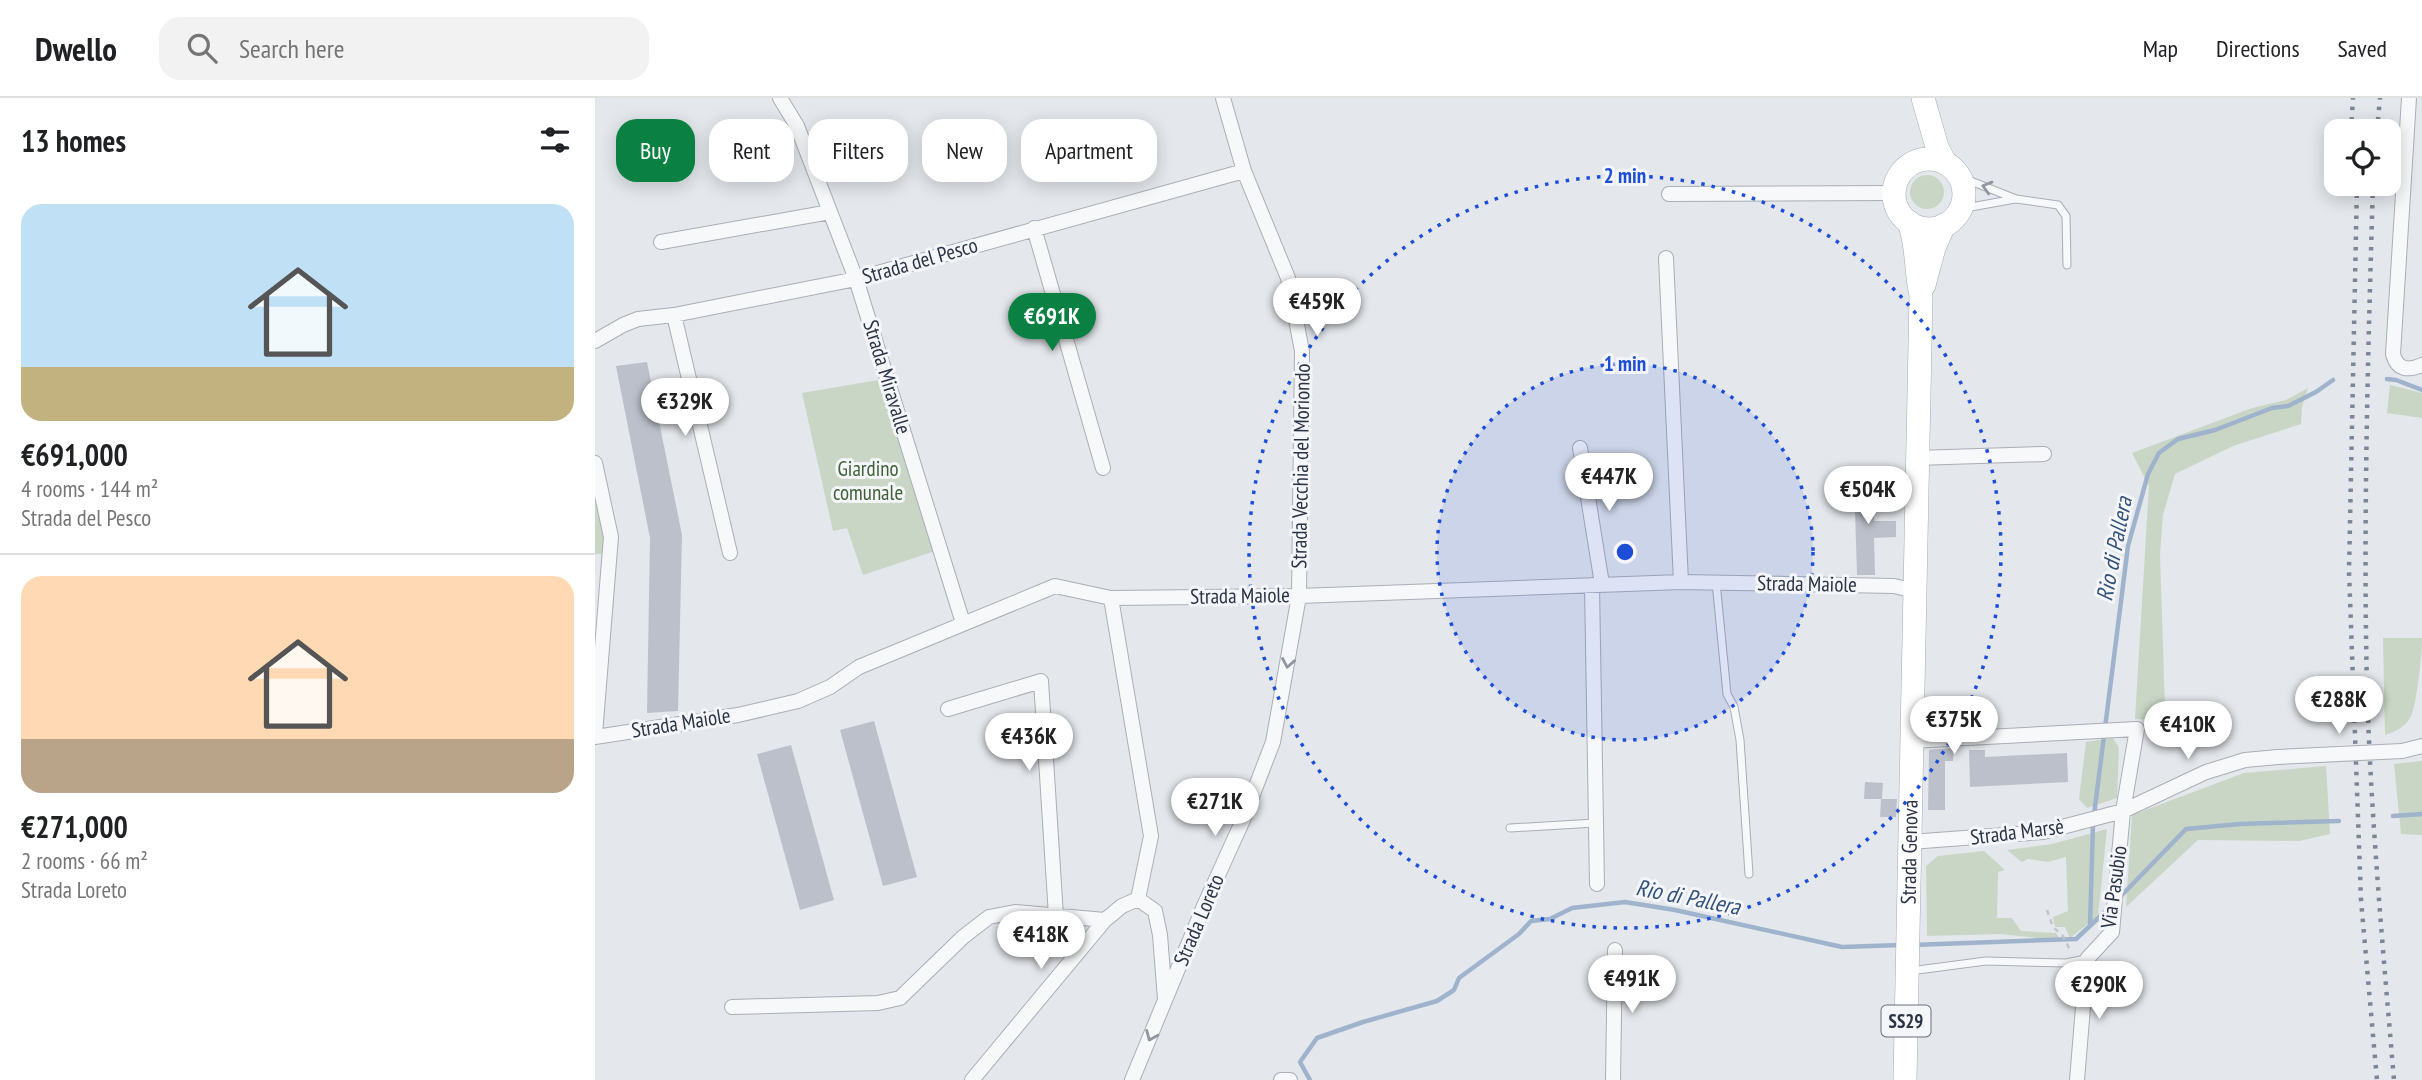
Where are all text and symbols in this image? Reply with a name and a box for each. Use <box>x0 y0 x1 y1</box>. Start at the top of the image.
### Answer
search box <box>159 17 649 80</box>
text: Dwello <box>35 27 117 70</box>
icon: search <box>183 29 221 67</box>
text: Search here <box>239 32 345 65</box>
text: Map <box>2143 33 2178 64</box>
text: Directions <box>2216 33 2300 64</box>
text: Saved <box>2338 33 2387 64</box>
chip: Buy <box>616 119 695 182</box>
chip: Rent <box>709 119 794 182</box>
chip: Filters <box>808 119 908 182</box>
chip: New <box>922 119 1007 182</box>
chip: Apartment <box>1021 119 1157 182</box>
map controls <box>2324 119 2401 196</box>
button: locate <box>2324 119 2401 196</box>
text: 13 homes <box>21 121 126 160</box>
icon: filters <box>536 121 574 159</box>
text: 2 min <box>1604 162 1646 189</box>
one-way arrow <box>1981 181 1993 196</box>
street label: Strada del Pesco <box>859 231 981 290</box>
icon: home <box>235 249 361 375</box>
pin: €459K <box>1268 278 1366 338</box>
text: €459K <box>1289 286 1345 315</box>
pin: €691K <box>1003 294 1101 353</box>
text: €691K <box>1024 301 1080 330</box>
street label: Strada Miravalle <box>857 316 918 437</box>
text: 1 min <box>1604 350 1646 377</box>
street label: Strada Vecchia del Moriondo <box>1285 363 1316 569</box>
pin: €329K <box>636 378 734 438</box>
text: €329K <box>657 386 713 415</box>
text: €691,000 <box>21 435 128 474</box>
pin: €447K <box>1560 454 1658 513</box>
park label: Giardino comunale <box>833 455 903 506</box>
text: €447K <box>1581 461 1637 490</box>
pin: €504K <box>1819 466 1917 526</box>
text: 4 rooms · 144 m² <box>21 474 158 503</box>
text: €504K <box>1840 474 1896 503</box>
water label: Rio di Pallera <box>2089 493 2138 603</box>
text: Strada del Pesco <box>21 503 151 532</box>
centre of rings <box>1613 540 1637 564</box>
street label: Strada Maiole <box>1757 569 1857 598</box>
street label: Strada Maiole <box>1190 581 1290 610</box>
icon: home <box>235 621 361 747</box>
one-way arrow <box>1281 657 1296 669</box>
pin: €288K <box>2290 676 2388 736</box>
text: €288K <box>2311 684 2367 713</box>
pin: €375K <box>1905 696 2003 756</box>
street label: Strada Maiole <box>630 701 732 744</box>
pin: €410K <box>2139 702 2237 761</box>
text: €375K <box>1926 704 1982 733</box>
text: €410K <box>2160 709 2216 738</box>
pin: €436K <box>980 714 1078 773</box>
text: €436K <box>1001 721 1057 750</box>
pin: €271K <box>1166 778 1264 838</box>
text: €271K <box>1187 786 1243 815</box>
street label: Strada Genova <box>1895 799 1924 905</box>
text: €271,000 <box>21 807 128 846</box>
street label: Strada Marsè <box>1969 812 2065 851</box>
street label: Via Pasubio <box>2094 844 2133 931</box>
text: 2 rooms · 66 m² <box>21 846 148 875</box>
street label: Strada Loreto <box>1167 870 1230 970</box>
water label: Rio di Pallera <box>1634 872 1744 921</box>
text: Strada Loreto <box>21 875 127 904</box>
pin: €418K <box>992 912 1090 971</box>
text: €418K <box>1013 919 1069 948</box>
pin: €491K <box>1583 956 1681 1015</box>
pin: €290K <box>2050 962 2148 1021</box>
text: €491K <box>1604 963 1660 992</box>
text: €290K <box>2071 969 2127 998</box>
road number: SS29 <box>1881 1006 1931 1037</box>
one-way arrow <box>1145 1029 1159 1041</box>

